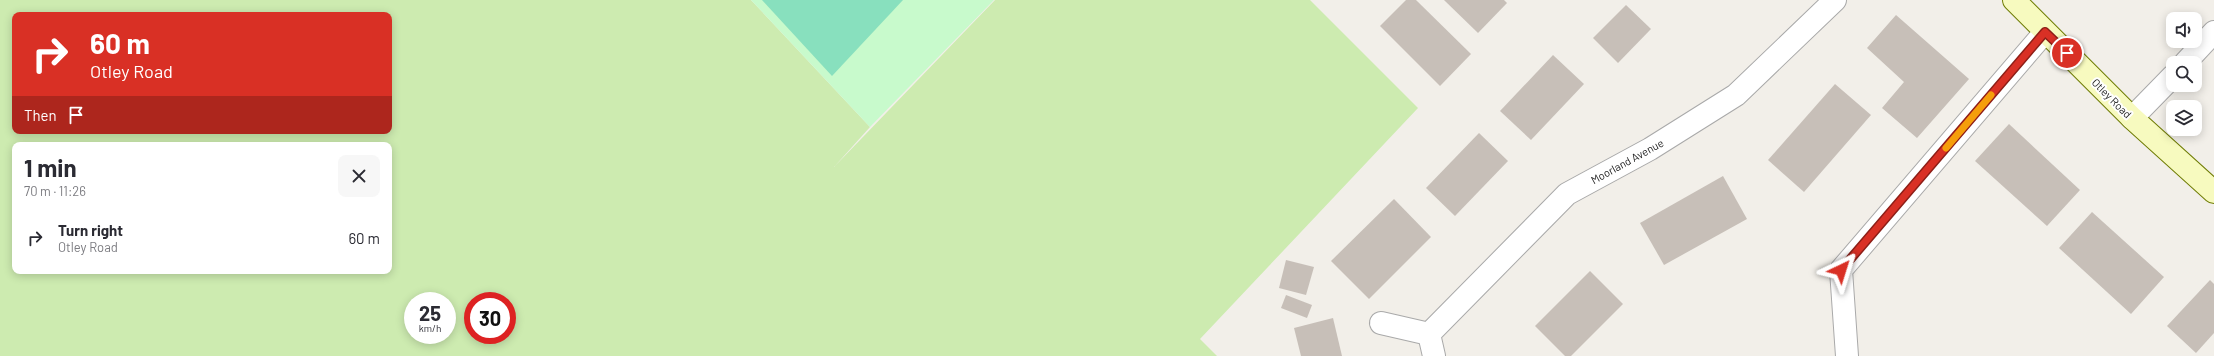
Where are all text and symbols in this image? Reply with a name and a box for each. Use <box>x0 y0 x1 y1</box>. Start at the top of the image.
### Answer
map controls <box>2166 12 2202 136</box>
button: sound <box>2166 12 2202 48</box>
text: 60 m <box>90 26 150 60</box>
icon: right <box>24 28 76 80</box>
pin <box>2050 36 2084 70</box>
icon: arrive <box>2056 42 2078 64</box>
button: search <box>2166 56 2202 92</box>
text: Otley Road <box>90 60 173 82</box>
street label: Otley Road <box>2089 75 2135 121</box>
button: layers <box>2166 100 2202 136</box>
icon: arrive <box>65 104 87 126</box>
text: Then <box>24 106 57 124</box>
street label: Moorland Avenue <box>1588 136 1666 186</box>
text: 1 min <box>24 153 77 182</box>
button: close <box>338 155 380 197</box>
text: 70 m · 11:26 <box>24 183 86 199</box>
text: Turn right <box>58 221 123 239</box>
icon: right <box>24 227 46 249</box>
text: 60 m <box>348 229 380 247</box>
text: Otley Road <box>58 239 118 255</box>
position arrow <box>1820 249 1862 291</box>
speed limit sign: 30 <box>464 292 516 344</box>
text: 25 <box>419 301 441 325</box>
text: km/h <box>419 322 441 334</box>

